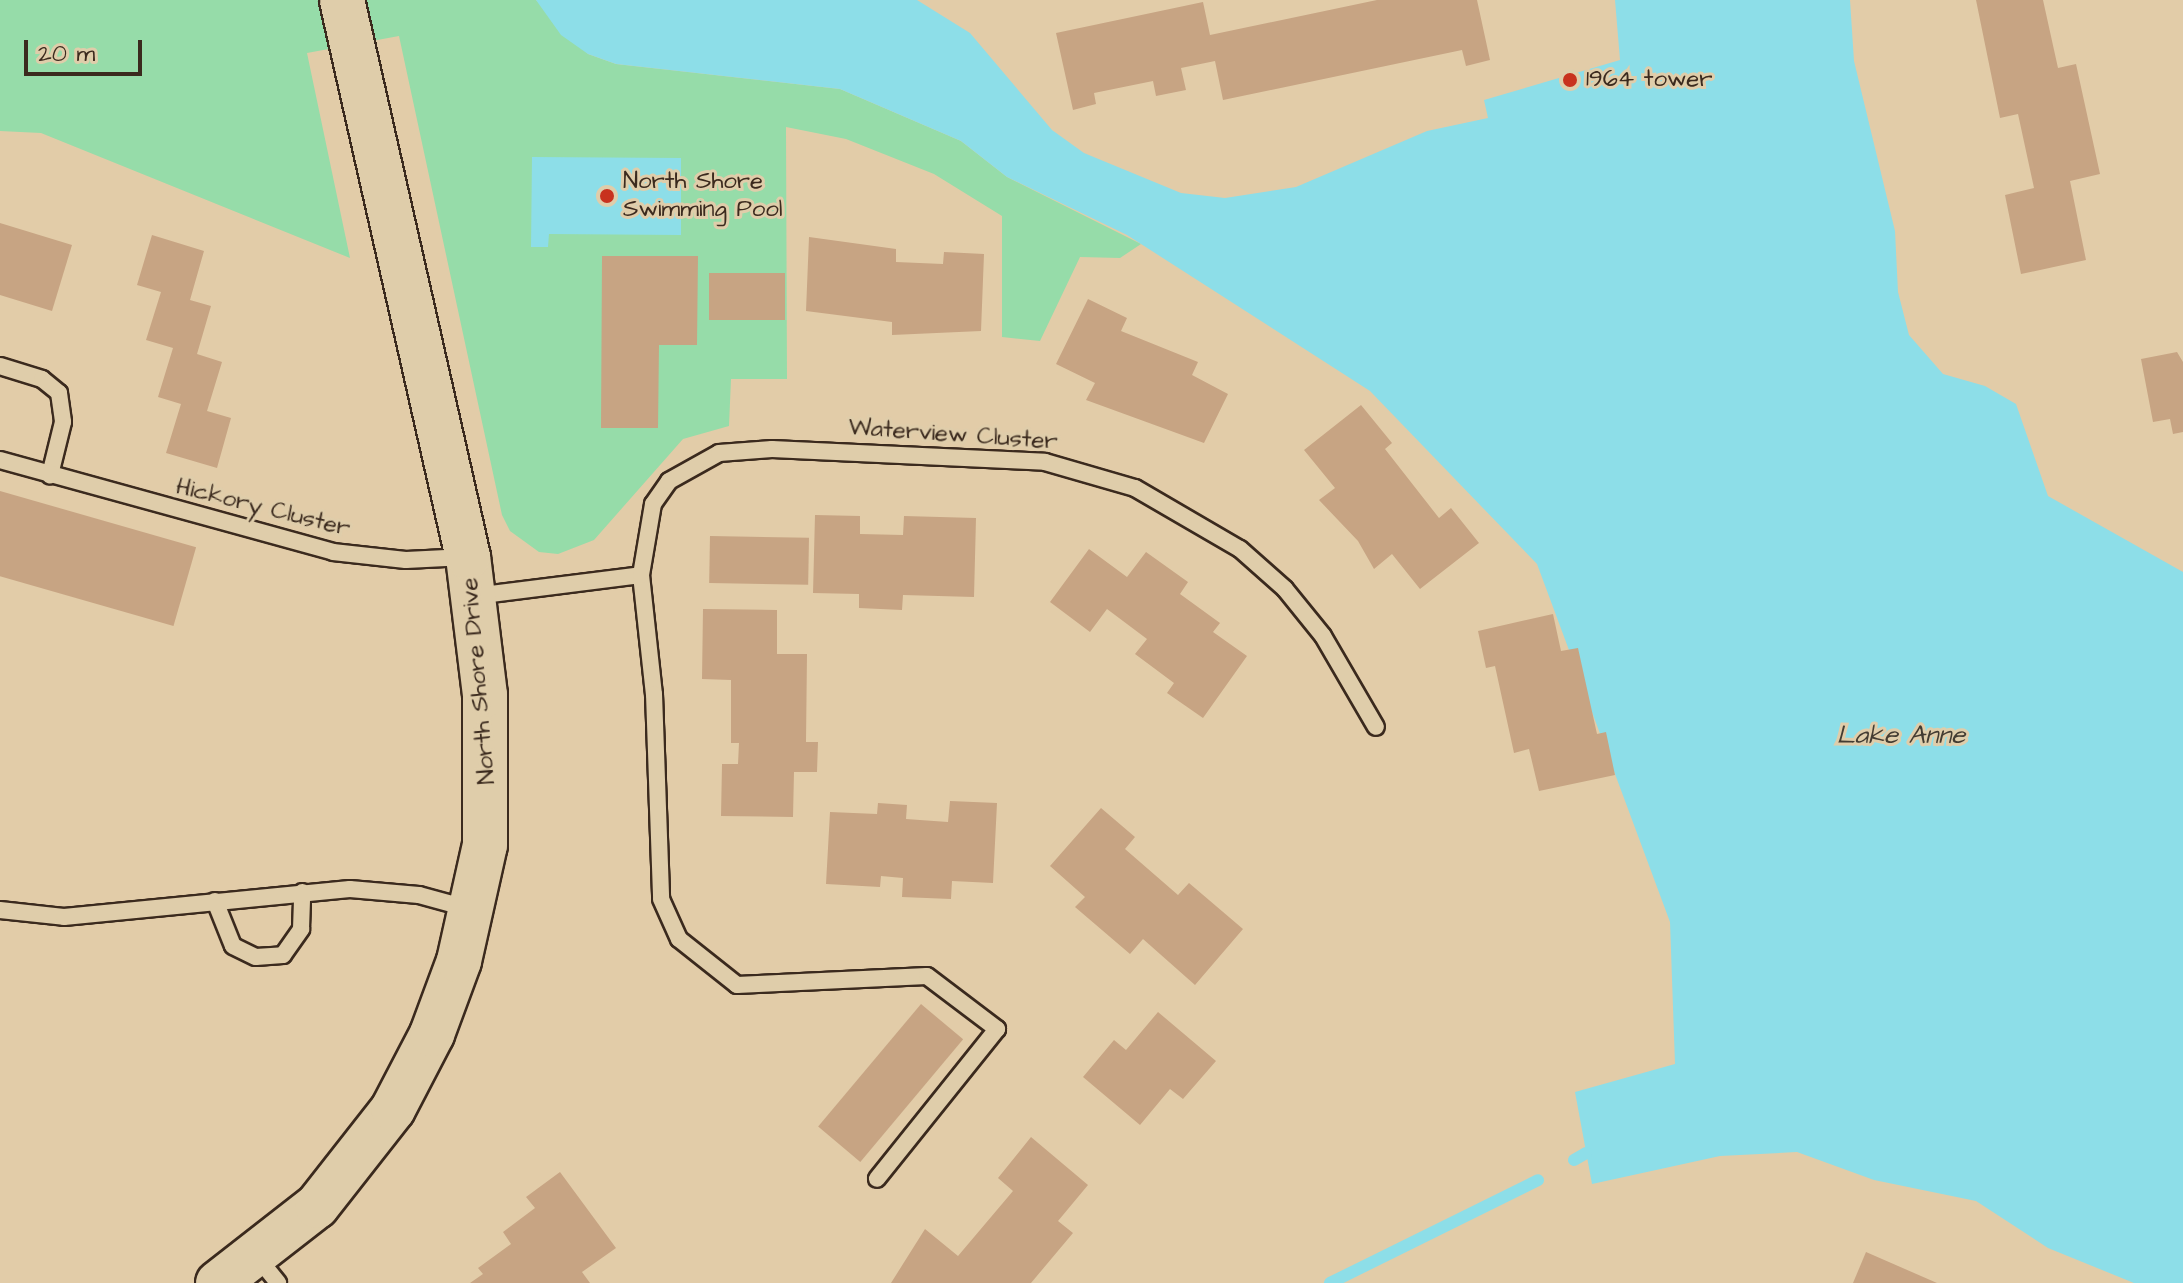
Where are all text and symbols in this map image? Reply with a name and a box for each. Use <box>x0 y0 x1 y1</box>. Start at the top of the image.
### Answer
scale bar <box>28 24 146 74</box>
text: 20 m <box>38 37 95 71</box>
place label: 1964 tower <box>1586 66 1713 94</box>
marker: 1964 tower <box>1561 71 1579 89</box>
place label: North Shore Swimming Pool <box>623 168 783 224</box>
marker: North Shore Swimming Pool <box>598 187 616 205</box>
street label: Waterview Cluster <box>847 413 1059 457</box>
street label: Hickory Cluster <box>173 472 353 544</box>
street label: North Shore Drive <box>456 576 502 786</box>
water label: Lake Anne <box>1837 720 1965 752</box>

